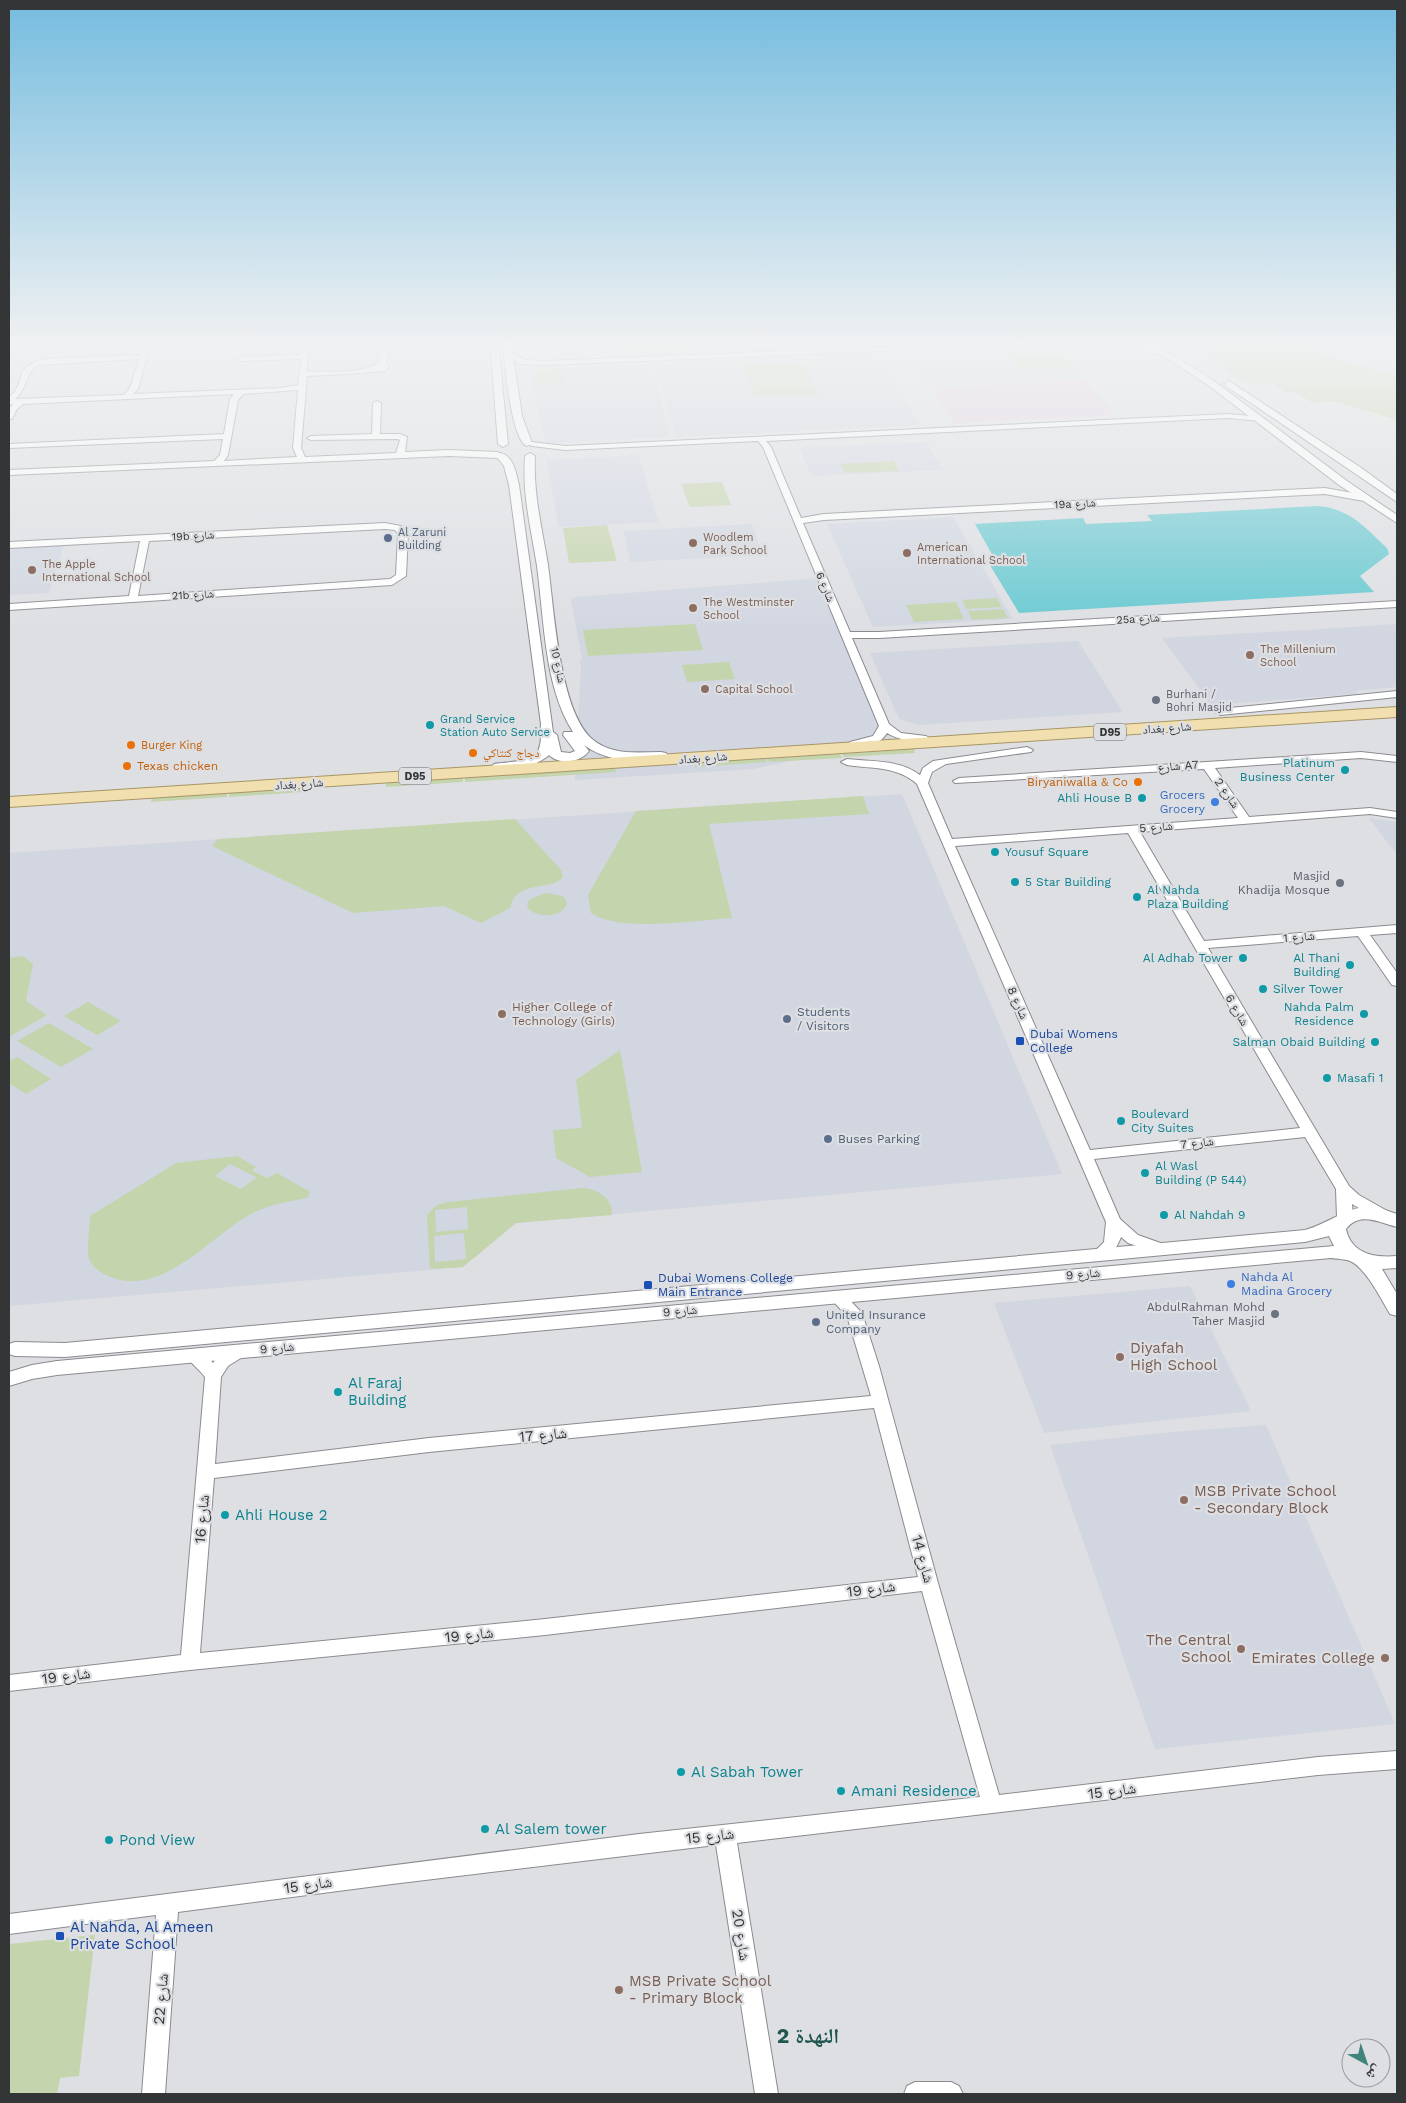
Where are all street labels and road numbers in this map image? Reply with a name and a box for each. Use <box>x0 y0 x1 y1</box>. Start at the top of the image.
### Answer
street label: 19a شارع <box>1054 496 1096 512</box>
street label: 19b شارع <box>171 528 215 544</box>
street label: شارع 6 <box>813 570 837 604</box>
street label: 21b شارع <box>172 587 214 603</box>
street label: 25a شارع <box>1116 611 1160 627</box>
street label: شارع 10 <box>548 646 568 684</box>
street label: شارع بغداد <box>1142 719 1192 738</box>
road number: D95 <box>1094 724 1126 740</box>
street label: شارع بغداد <box>678 749 728 768</box>
street label: شارع A7 <box>1157 758 1199 775</box>
road number: D95 <box>399 768 431 784</box>
street label: شارع بغداد <box>274 775 324 794</box>
street label: شارع 2 <box>1211 775 1243 812</box>
street label: شارع 5 <box>1139 819 1174 836</box>
street label: شارع 1 <box>1283 929 1316 946</box>
street label: شارع 8 <box>1004 984 1031 1022</box>
street label: شارع 6 <box>1222 992 1252 1029</box>
street label: شارع 7 <box>1180 1134 1215 1153</box>
street label: شارع 9 <box>1065 1266 1101 1283</box>
street label: شارع 9 <box>662 1303 698 1320</box>
street label: شارع 9 <box>259 1340 295 1357</box>
street label: شارع 17 <box>518 1424 568 1447</box>
street label: شارع 16 <box>191 1494 214 1544</box>
street label: شارع 14 <box>907 1533 938 1585</box>
street label: شارع 19 <box>846 1577 897 1602</box>
street label: شارع 19 <box>444 1623 494 1647</box>
street label: شارع 19 <box>41 1664 92 1689</box>
street label: شارع 15 <box>1087 1779 1137 1804</box>
street label: شارع 15 <box>685 1825 735 1848</box>
street label: شارع 15 <box>283 1873 333 1898</box>
street label: شارع 20 <box>727 1908 754 1962</box>
street label: شارع 22 <box>150 1973 173 2025</box>

